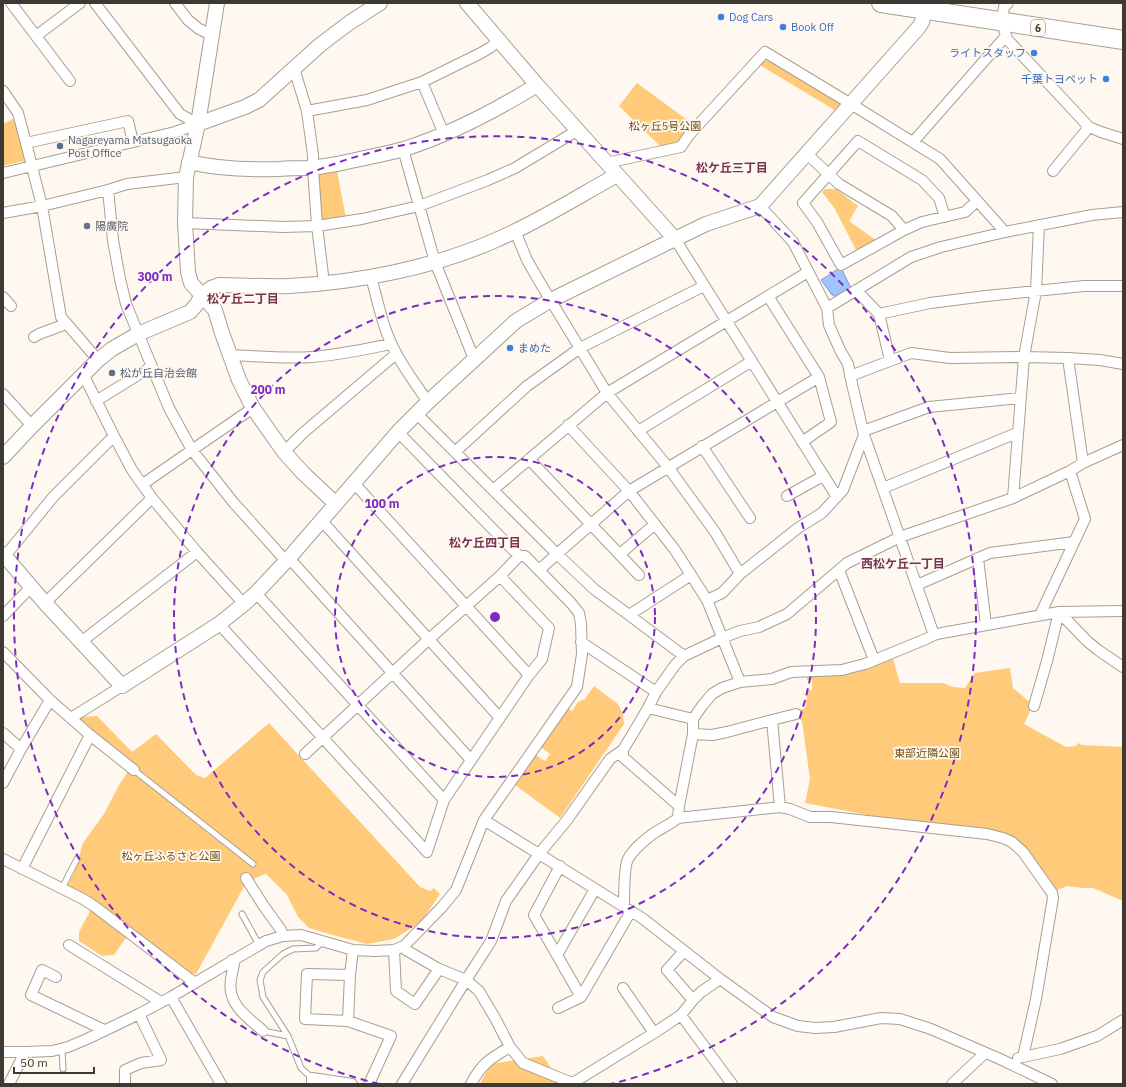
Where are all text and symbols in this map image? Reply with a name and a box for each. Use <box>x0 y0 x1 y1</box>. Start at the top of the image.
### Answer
place label: Dog Cars <box>729 10 773 24</box>
marker: Dog Cars <box>716 12 726 22</box>
place label: Book Off <box>791 20 834 34</box>
road number: 6 <box>1031 20 1045 36</box>
marker: Book Off <box>778 22 788 32</box>
place label: ライトスタッフ <box>949 46 1026 60</box>
marker: ライトスタッフ <box>1029 48 1039 58</box>
place label: 千葉トヨペット <box>1021 72 1098 86</box>
marker: 千葉トヨペット <box>1101 74 1111 84</box>
park label: 松ヶ丘5号公園 <box>629 119 701 133</box>
place label: Nagareyama Matsugaoka Post Office <box>68 133 192 160</box>
marker: Nagareyama Matsugaoka Post Office <box>55 141 65 151</box>
district label: 松ケ丘三丁目 <box>696 160 768 175</box>
place label: 陽廣院 <box>95 219 128 233</box>
marker: 陽廣院 <box>82 221 92 231</box>
text: 300 m <box>137 269 173 284</box>
district label: 松ケ丘二丁目 <box>207 291 279 306</box>
place label: まめた <box>518 341 551 355</box>
marker: まめた <box>505 343 515 353</box>
place label: 松が丘自治会館 <box>120 366 197 380</box>
marker: 松が丘自治会館 <box>107 368 117 378</box>
text: 200 m <box>250 382 286 397</box>
text: 100 m <box>364 496 400 511</box>
district label: 松ケ丘四丁目 <box>449 535 521 550</box>
district label: 西松ケ丘一丁目 <box>861 556 945 571</box>
centre of rings <box>488 610 502 624</box>
park label: 東部近隣公園 <box>894 746 960 760</box>
park label: 松ヶ丘ふるさと公園 <box>122 849 221 863</box>
scale bar <box>14 1049 94 1075</box>
text: 50 m <box>20 1055 48 1070</box>

